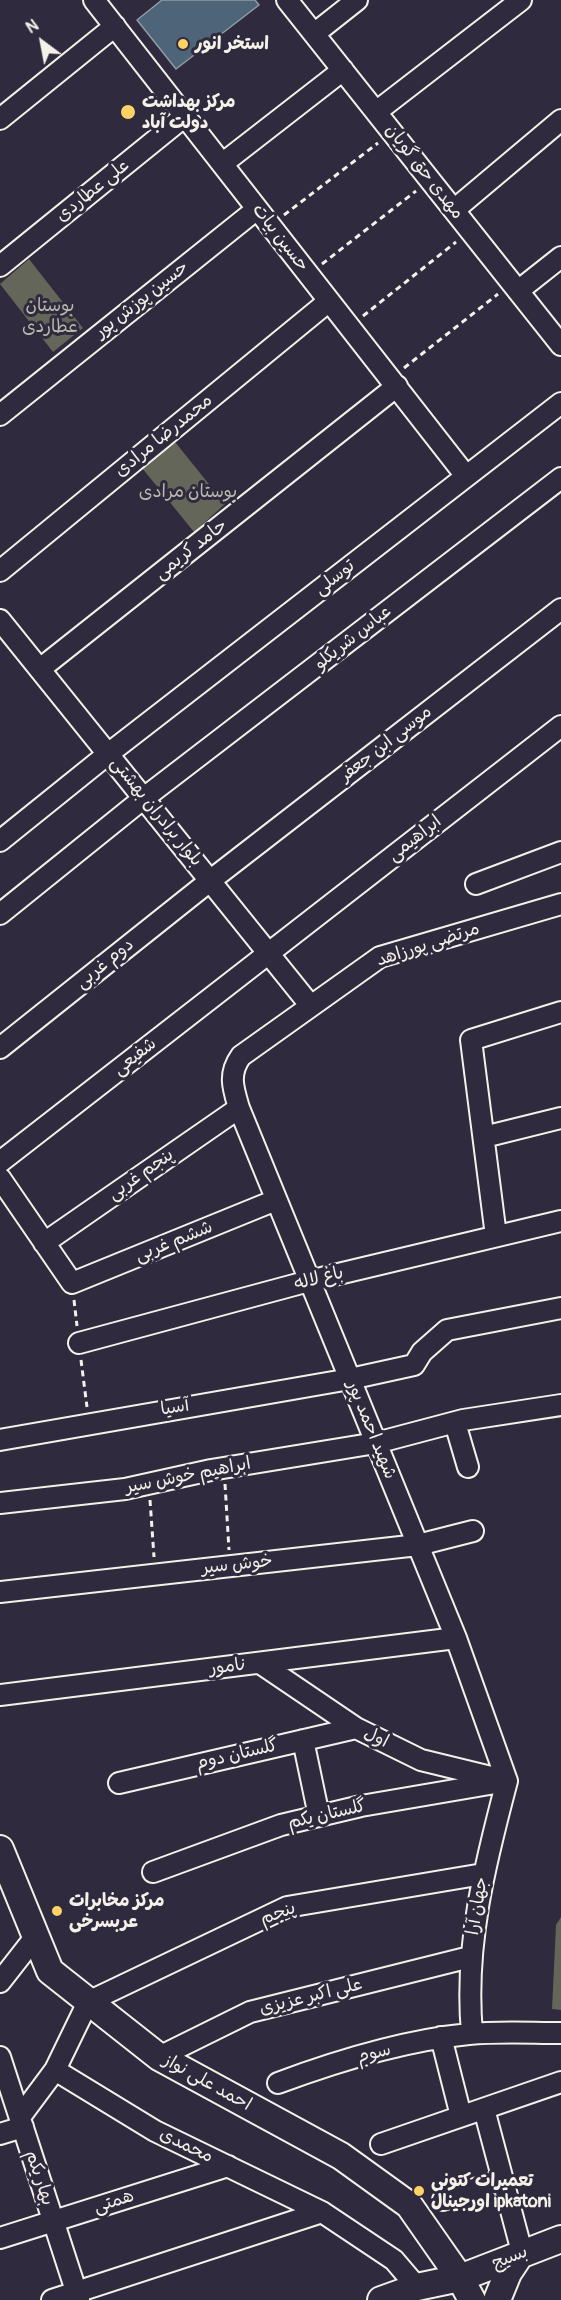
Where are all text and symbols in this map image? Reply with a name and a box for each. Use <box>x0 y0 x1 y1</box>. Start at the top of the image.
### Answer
north arrow <box>12 12 72 72</box>
text: N <box>23 15 42 38</box>
place label: استخر انور <box>195 33 269 55</box>
marker: استخر انور <box>176 37 190 51</box>
place label: مرکز بهداشت دولت آباد <box>142 91 235 134</box>
marker: مرکز بهداشت دولت آباد <box>119 103 137 121</box>
street label: مهدی حق گویان <box>380 120 468 224</box>
street label: علی عطاردی <box>52 155 134 227</box>
street label: حسین بیات <box>247 200 313 276</box>
street label: حسین پوزش پور <box>91 257 193 343</box>
park label: بوستان عطاردی <box>22 295 78 338</box>
street label: محمدرضا مرادی <box>111 390 217 482</box>
park label: بوستان مرادی <box>139 481 237 503</box>
street label: حامد کریمی <box>151 515 231 585</box>
street label: توسلی <box>310 555 360 601</box>
street label: عباس شریکلو <box>310 601 396 675</box>
street label: موسی ابن جعفر <box>336 701 436 787</box>
street label: بلوار برادران بهشتی <box>105 753 207 871</box>
street label: ابراهیمی <box>384 811 446 867</box>
street label: مرتضی پورزاهد <box>374 918 482 972</box>
street label: دوم غربی <box>72 934 138 994</box>
street label: شفیعی <box>109 1033 161 1081</box>
street label: پنجم غربی <box>104 1145 178 1205</box>
street label: ششم غربی <box>132 1217 216 1267</box>
street label: باغ لاله <box>292 1262 346 1296</box>
street label: شهید احمد پور <box>341 1377 401 1483</box>
street label: آسیا <box>159 1395 191 1421</box>
street label: ابراهیم خوش سیر <box>123 1453 253 1499</box>
street label: خوش سیر <box>200 1551 274 1579</box>
street label: نامور <box>208 1654 248 1680</box>
street label: اول <box>360 1723 392 1753</box>
street label: گلستان دوم <box>194 1735 280 1775</box>
street label: گلستان یکم <box>286 1796 368 1834</box>
street label: جهان آرا <box>463 1875 493 1937</box>
place label: مرکز مخابرات عربسرخی <box>69 1890 164 1932</box>
street label: پنجم <box>257 1898 299 1930</box>
marker: مرکز مخابرات عربسرخی <box>50 1904 64 1918</box>
street label: علی اکبر عزیزی <box>257 1974 365 2020</box>
street label: سوم <box>355 2039 393 2069</box>
street label: احمد علی نواز <box>159 2050 255 2116</box>
street label: محمدی <box>156 2124 216 2168</box>
street label: بهار یکم <box>20 2148 58 2208</box>
place label: تعمیرات کتونی اورجینال ipkatoni <box>431 2170 551 2212</box>
marker: تعمیرات کتونی اورجینال ipkatoni <box>412 2184 426 2198</box>
street label: همتی <box>91 2185 137 2219</box>
street label: بسیج <box>489 2241 531 2275</box>

